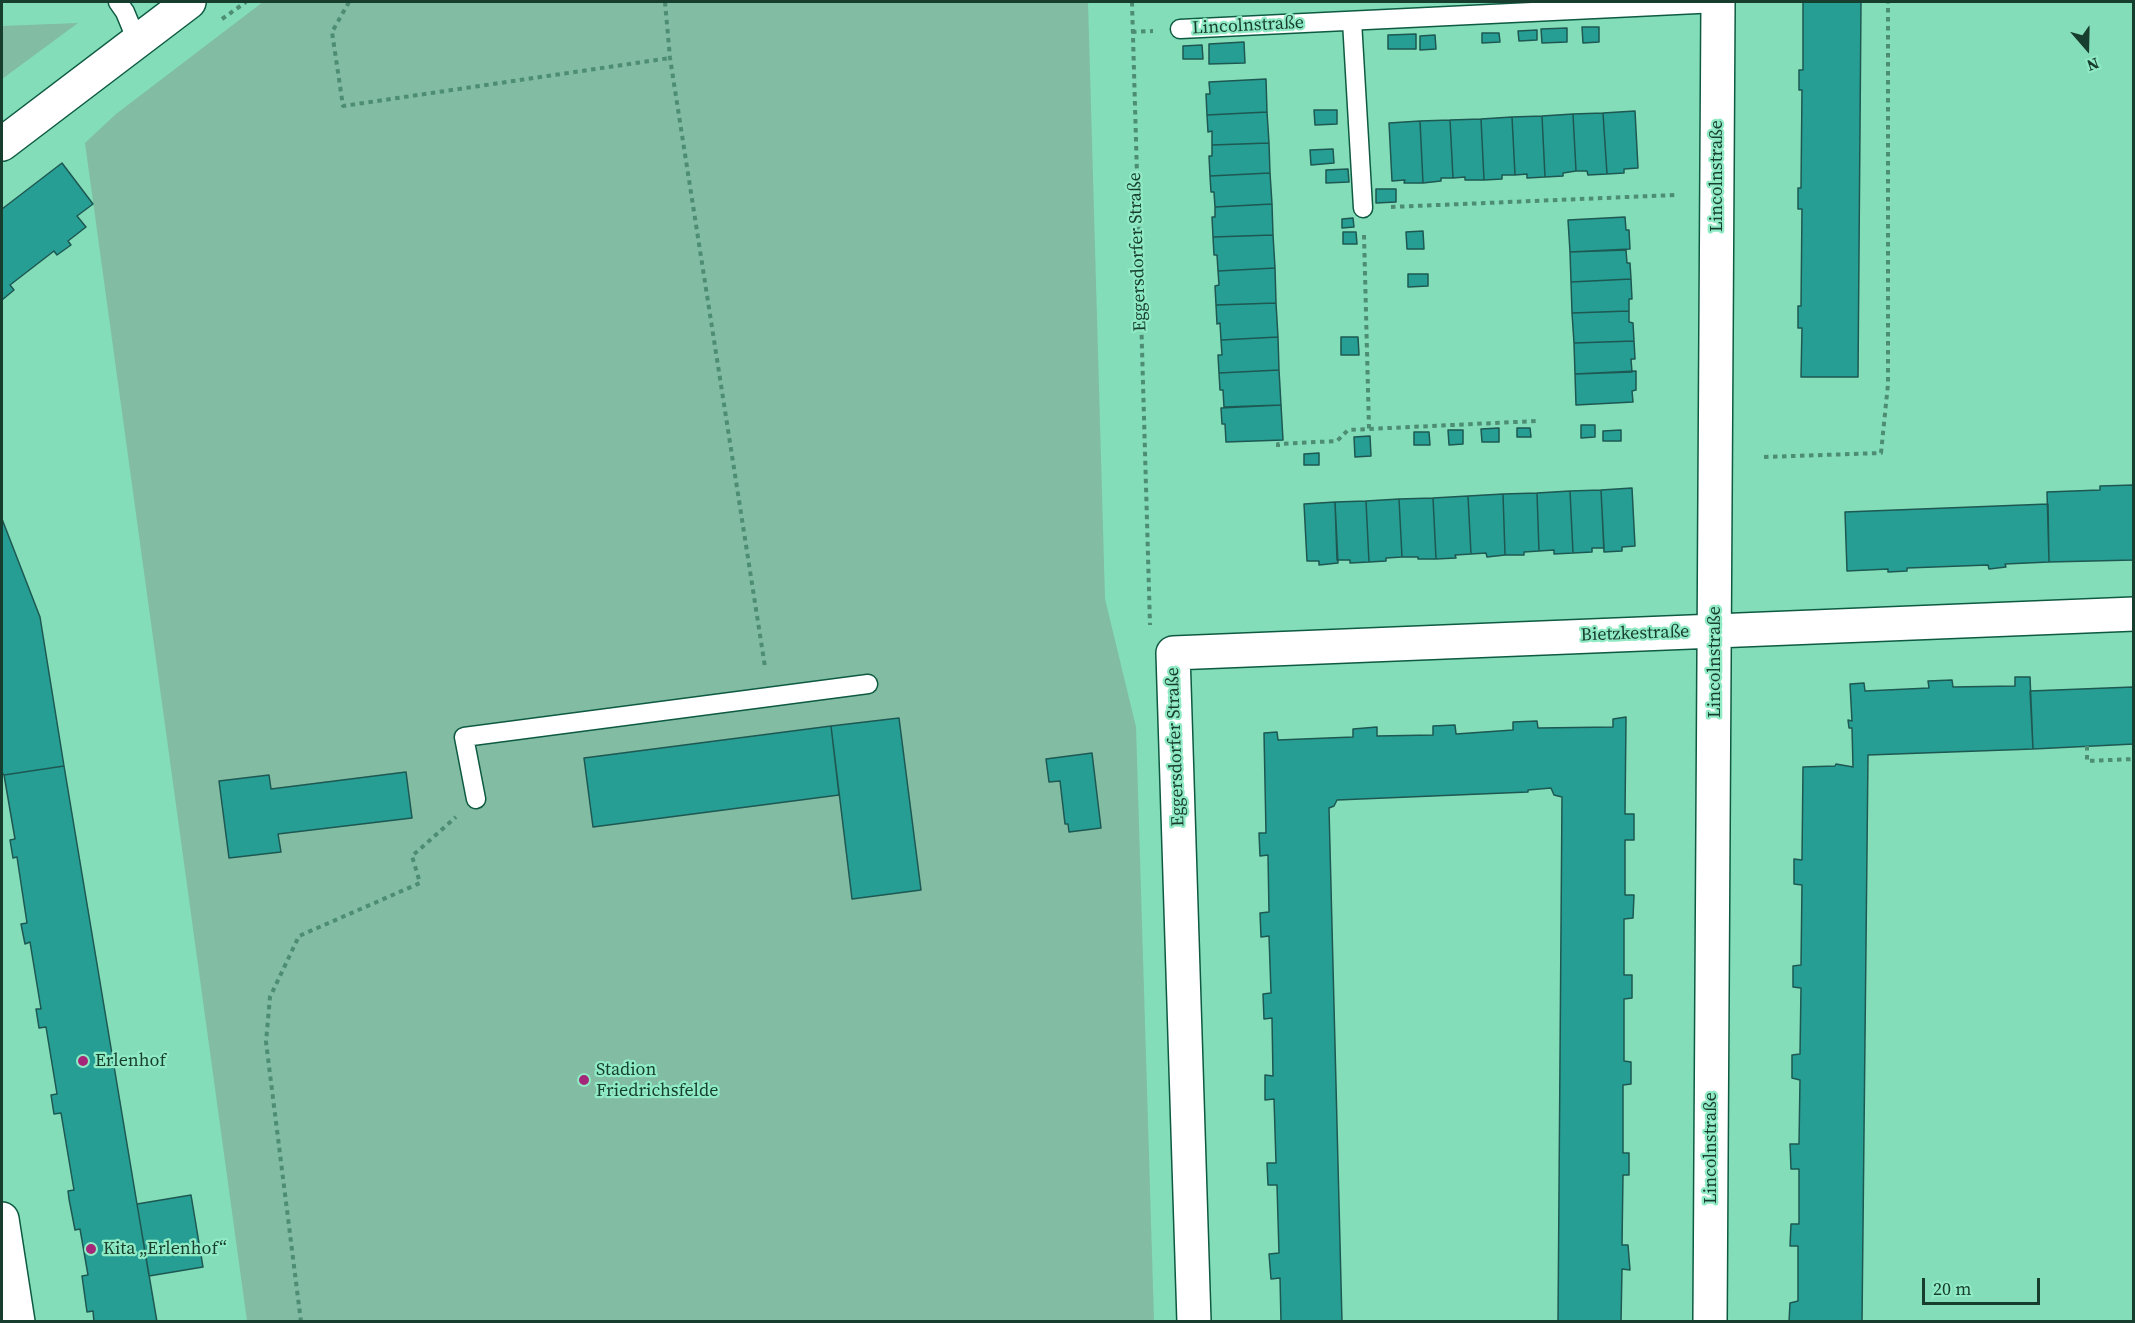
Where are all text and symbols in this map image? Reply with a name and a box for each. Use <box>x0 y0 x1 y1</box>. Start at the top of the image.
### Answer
street label: Lincolnstraße <box>1192 12 1304 40</box>
north arrow <box>2057 18 2117 78</box>
text: N <box>2084 53 2102 77</box>
street label: Lincolnstraße <box>1706 120 1728 232</box>
street label: Eggersdorfer Straße <box>1124 172 1152 332</box>
street label: Lincolnstraße <box>1704 606 1726 718</box>
street label: Bietzkestraße <box>1580 621 1690 647</box>
street label: Eggersdorfer Straße <box>1162 667 1190 827</box>
place label: Erlenhof <box>95 1050 166 1072</box>
marker: Erlenhof <box>76 1054 90 1068</box>
place label: Stadion Friedrichsfelde <box>596 1059 718 1102</box>
marker: Stadion Friedrichsfelde <box>577 1073 591 1087</box>
street label: Lincolnstraße <box>1700 1092 1722 1204</box>
place label: Kita „Erlenhof“ <box>103 1238 227 1260</box>
marker: Kita „Erlenhof“ <box>84 1242 98 1256</box>
scale bar <box>1925 1266 2044 1304</box>
text: 20 m <box>1933 1276 1971 1301</box>

